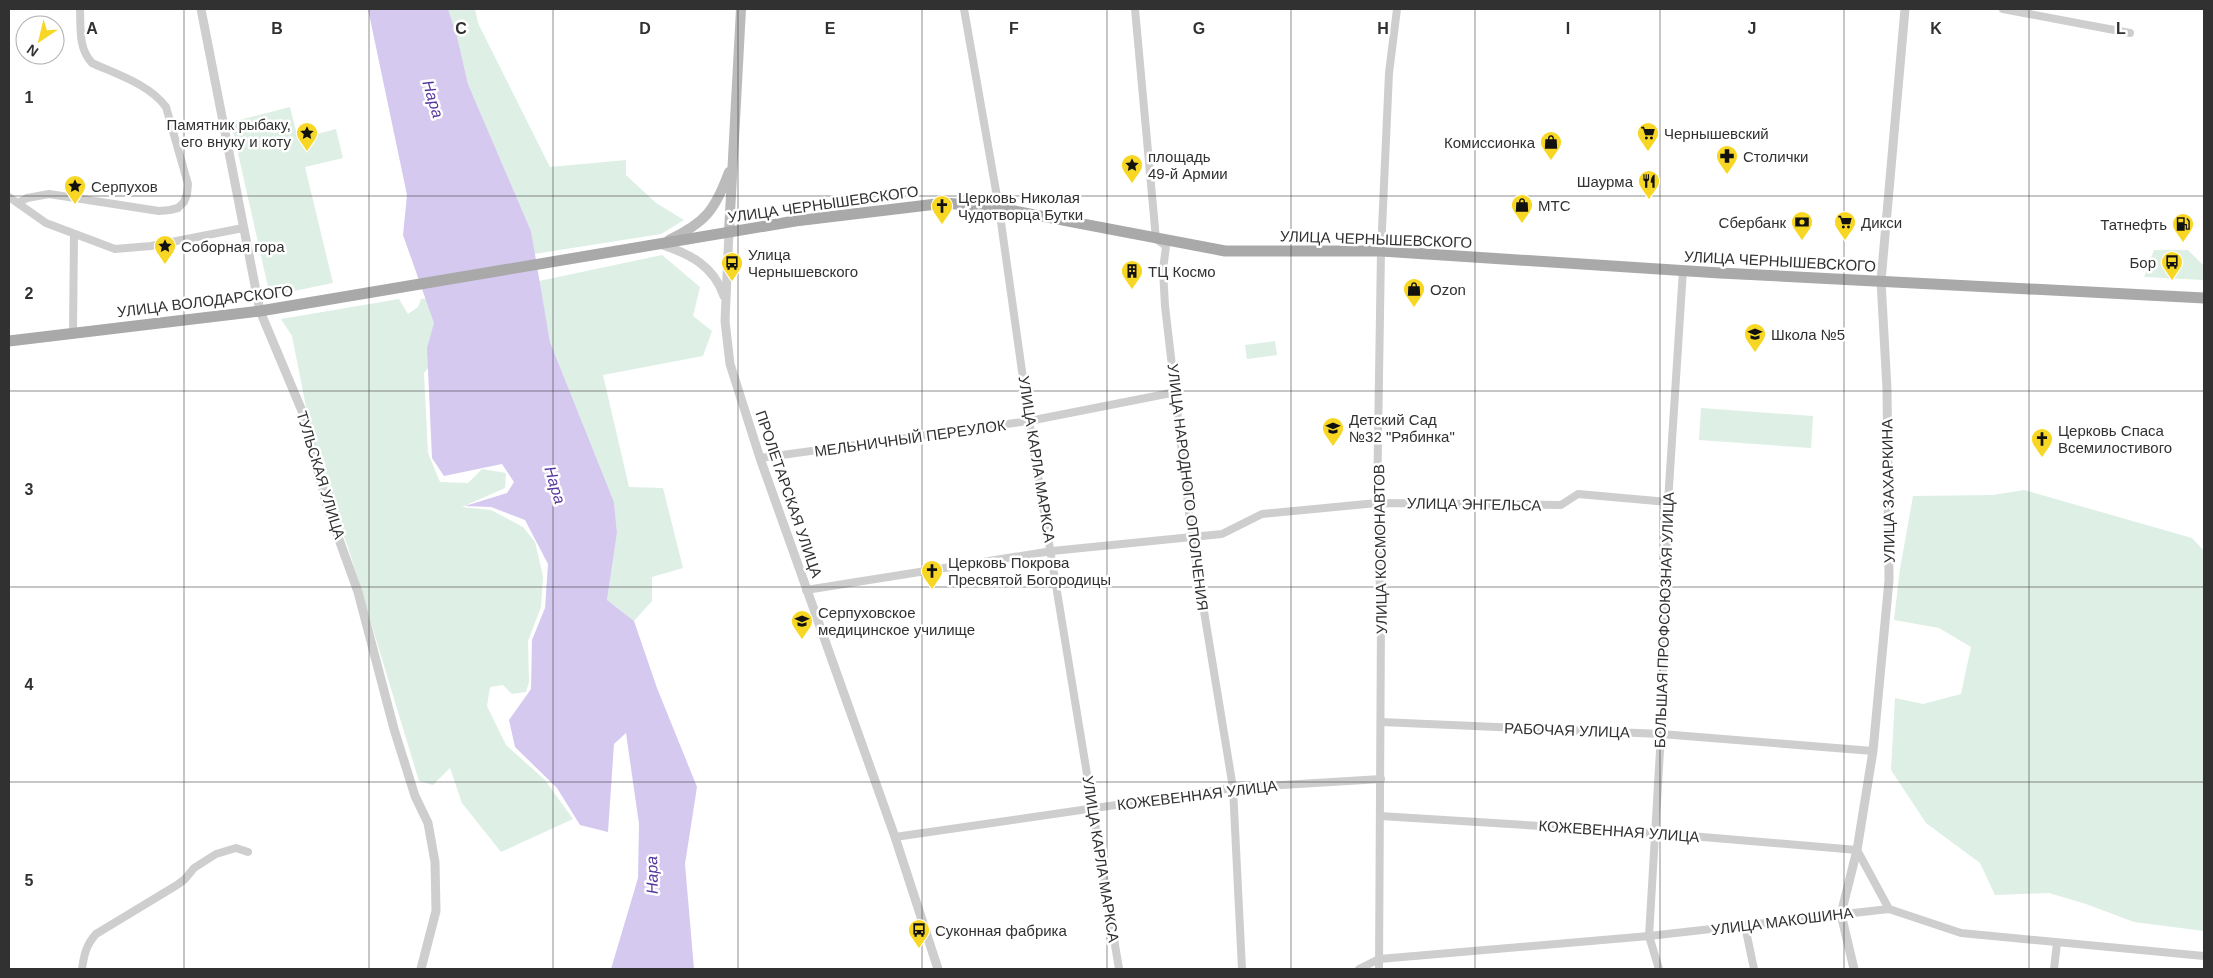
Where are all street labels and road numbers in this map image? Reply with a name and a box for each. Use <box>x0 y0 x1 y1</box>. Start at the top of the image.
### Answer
street label: УЛИЦА ЧЕРНЫШЕВСКОГО <box>727 182 919 226</box>
street label: УЛИЦА ЧЕРНЫШЕВСКОГО <box>1280 227 1472 251</box>
street label: УЛИЦА ЧЕРНЫШЕВСКОГО <box>1684 247 1876 275</box>
street label: УЛИЦА ВОЛОДАРСКОГО <box>116 282 294 320</box>
street label: УЛИЦА НАРОДНОГО ОПОЛЧЕНИЯ <box>1164 362 1212 612</box>
street label: УЛИЦА КАРЛА МАРКСА <box>1015 374 1059 544</box>
street label: ПРОЛЕТАРСКАЯ УЛИЦА <box>752 408 826 580</box>
street label: ТУЛЬСКАЯ УЛИЦА <box>293 409 349 541</box>
street label: МЕЛЬНИЧНЫЙ ПЕРЕУЛОК <box>813 416 1007 460</box>
street label: УЛИЦА ЗАХАРКИНА <box>1878 419 1898 563</box>
street label: УЛИЦА КОСМОНАВТОВ <box>1370 464 1390 634</box>
street label: БОЛЬШАЯ ПРОФСОЮЗНАЯ УЛИЦА <box>1651 492 1677 748</box>
street label: УЛИЦА ЭНГЕЛЬСА <box>1407 494 1541 514</box>
street label: РАБОЧАЯ УЛИЦА <box>1504 719 1630 741</box>
street label: УЛИЦА КАРЛА МАРКСА <box>1079 774 1123 944</box>
street label: КОЖЕВЕННАЯ УЛИЦА <box>1116 777 1278 813</box>
street label: КОЖЕВЕННАЯ УЛИЦА <box>1538 817 1700 845</box>
street label: УЛИЦА МАКОШИНА <box>1710 904 1854 938</box>

